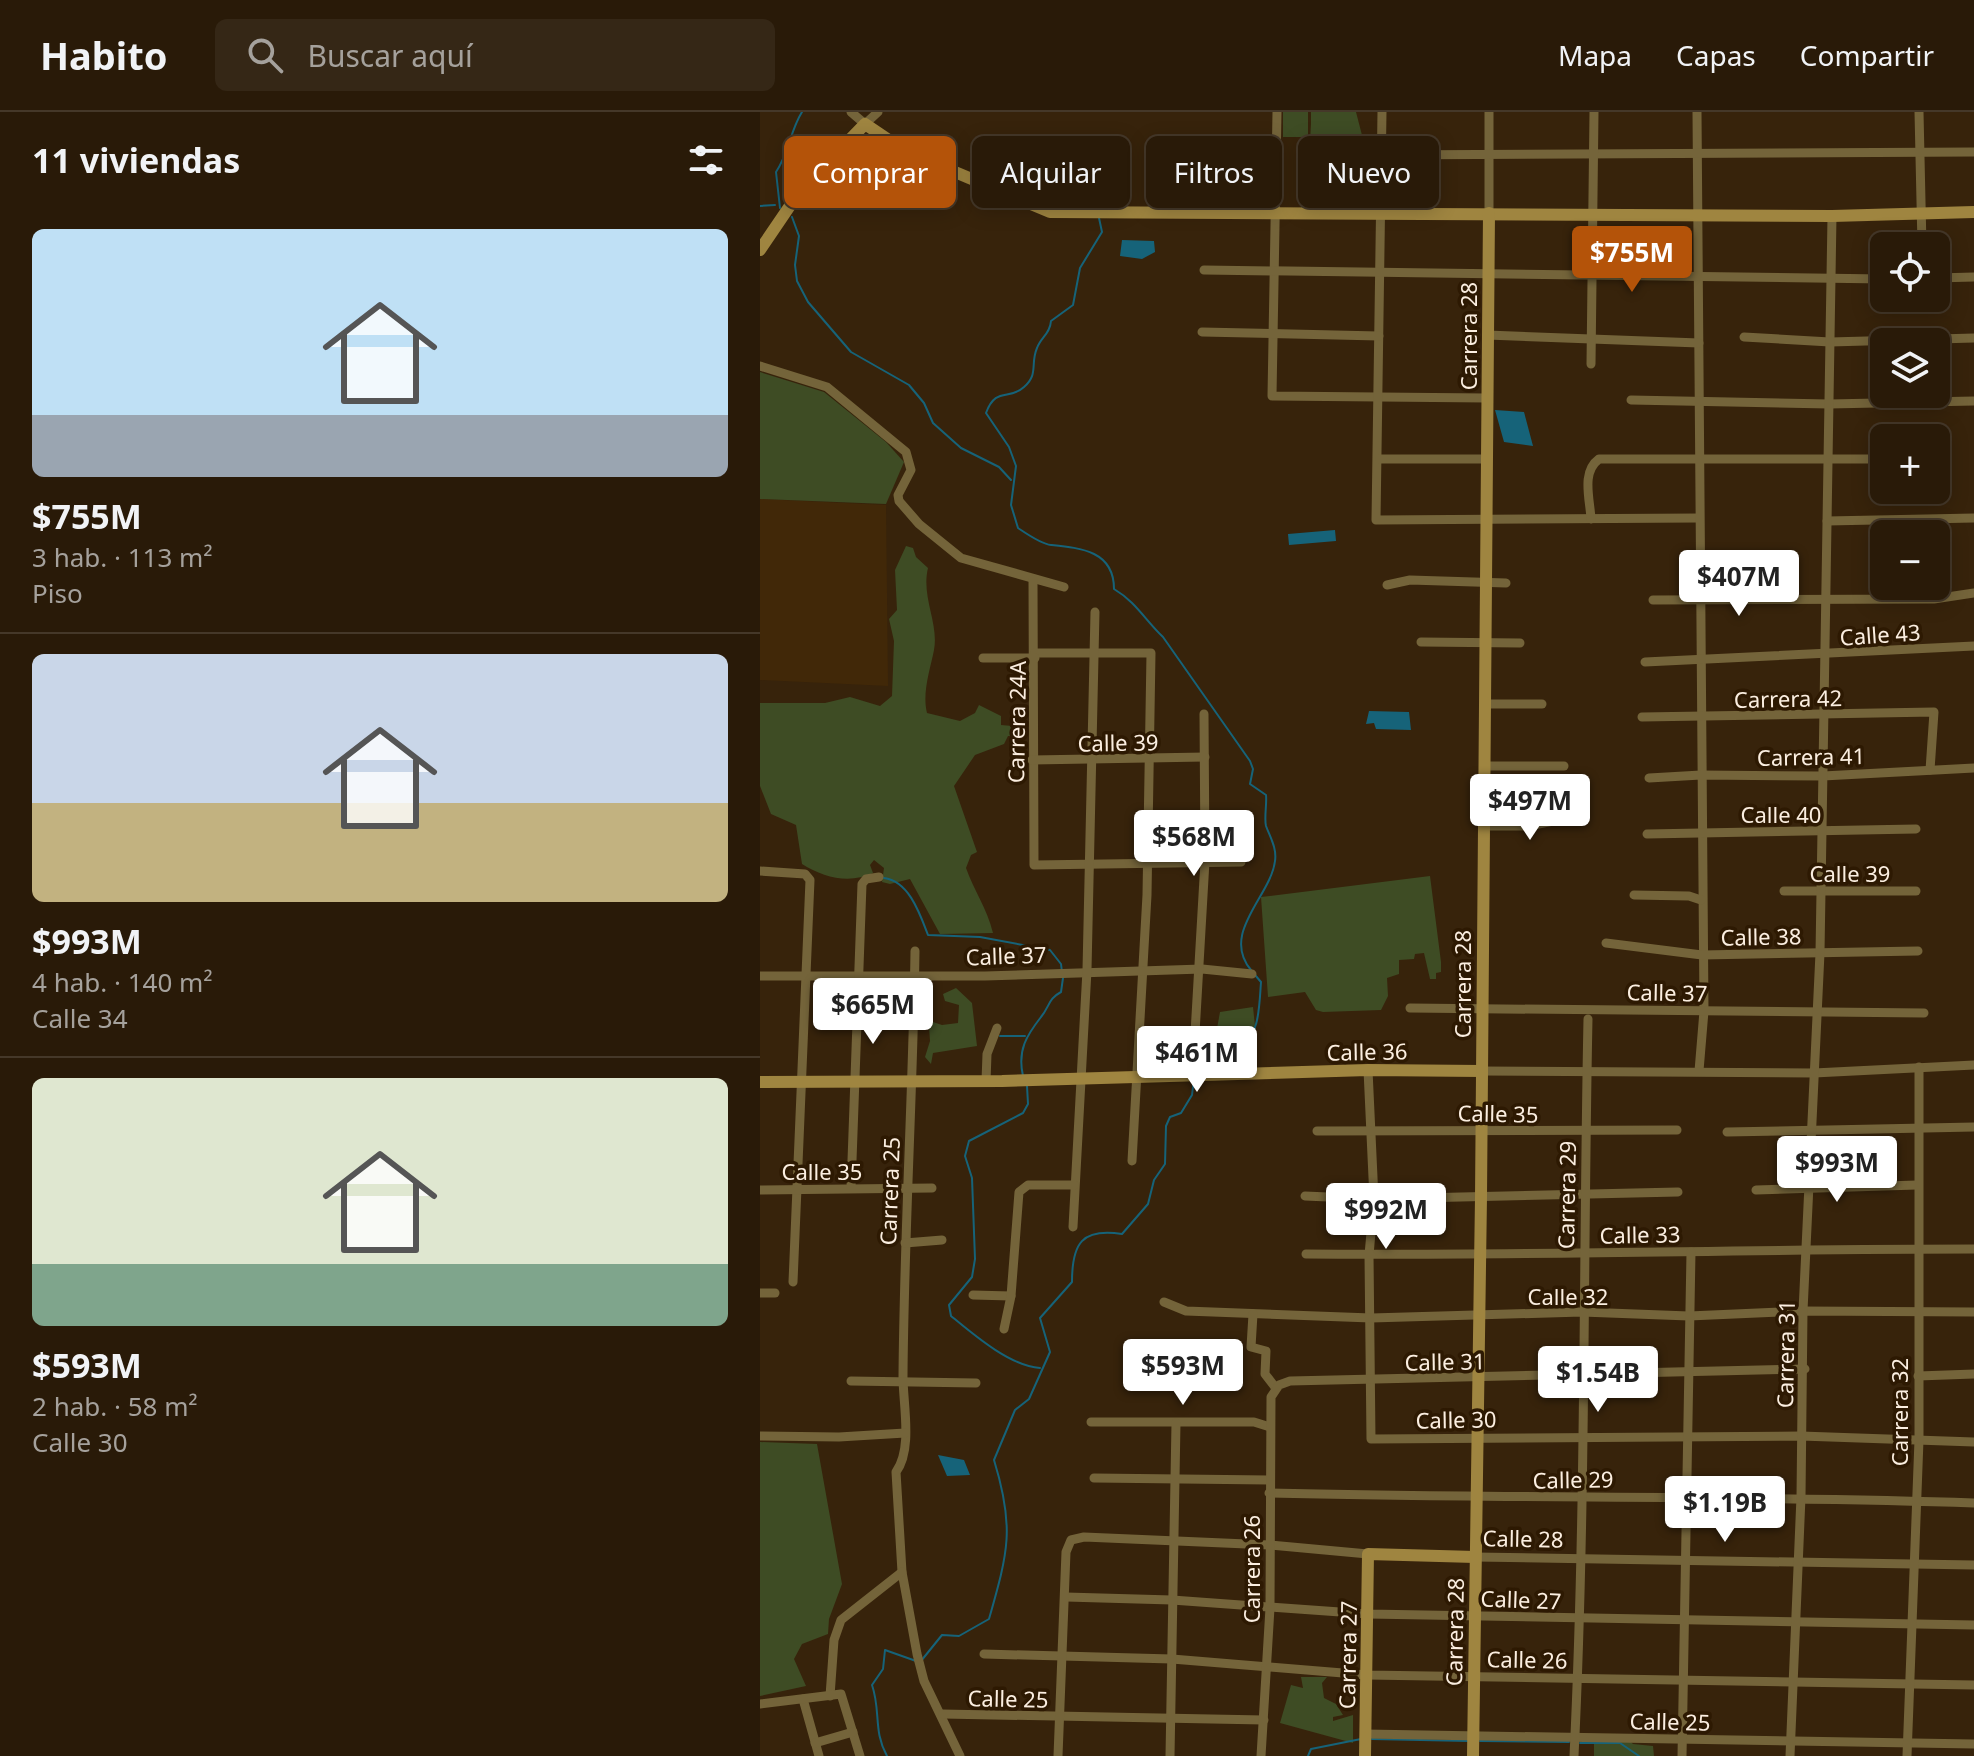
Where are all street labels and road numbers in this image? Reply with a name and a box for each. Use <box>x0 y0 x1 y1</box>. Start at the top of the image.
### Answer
street label: Carrera 28 <box>1453 282 1483 390</box>
street label: Calle 43 <box>1839 616 1921 652</box>
street label: Carrera 24A <box>1000 660 1032 783</box>
street label: Carrera 42 <box>1734 682 1842 714</box>
street label: Calle 39 <box>1077 726 1159 758</box>
street label: Carrera 41 <box>1757 740 1865 772</box>
street label: Calle 40 <box>1741 799 1821 829</box>
street label: Calle 39 <box>1810 858 1890 888</box>
street label: Calle 38 <box>1720 920 1802 952</box>
street label: Carrera 28 <box>1447 930 1477 1038</box>
street label: Calle 37 <box>965 939 1047 971</box>
street label: Calle 37 <box>1626 976 1708 1008</box>
street label: Calle 36 <box>1326 1035 1408 1067</box>
street label: Calle 35 <box>1457 1097 1539 1129</box>
street label: Carrera 25 <box>872 1136 906 1246</box>
street label: Carrera 29 <box>1550 1141 1582 1249</box>
street label: Calle 35 <box>782 1156 862 1186</box>
street label: Calle 33 <box>1599 1218 1681 1250</box>
street label: Calle 32 <box>1528 1281 1608 1311</box>
street label: Carrera 31 <box>1769 1300 1801 1408</box>
street label: Calle 31 <box>1404 1345 1486 1377</box>
street label: Carrera 32 <box>1884 1358 1914 1466</box>
street label: Calle 30 <box>1415 1403 1497 1435</box>
street label: Calle 29 <box>1532 1463 1614 1495</box>
street label: Carrera 26 <box>1236 1515 1266 1623</box>
street label: Calle 28 <box>1482 1522 1564 1554</box>
street label: Carrera 28 <box>1438 1578 1470 1686</box>
street label: Calle 27 <box>1480 1583 1562 1615</box>
street label: Carrera 27 <box>1331 1601 1363 1709</box>
street label: Calle 26 <box>1486 1643 1568 1675</box>
street label: Calle 25 <box>967 1682 1049 1714</box>
street label: Calle 25 <box>1629 1705 1711 1737</box>

